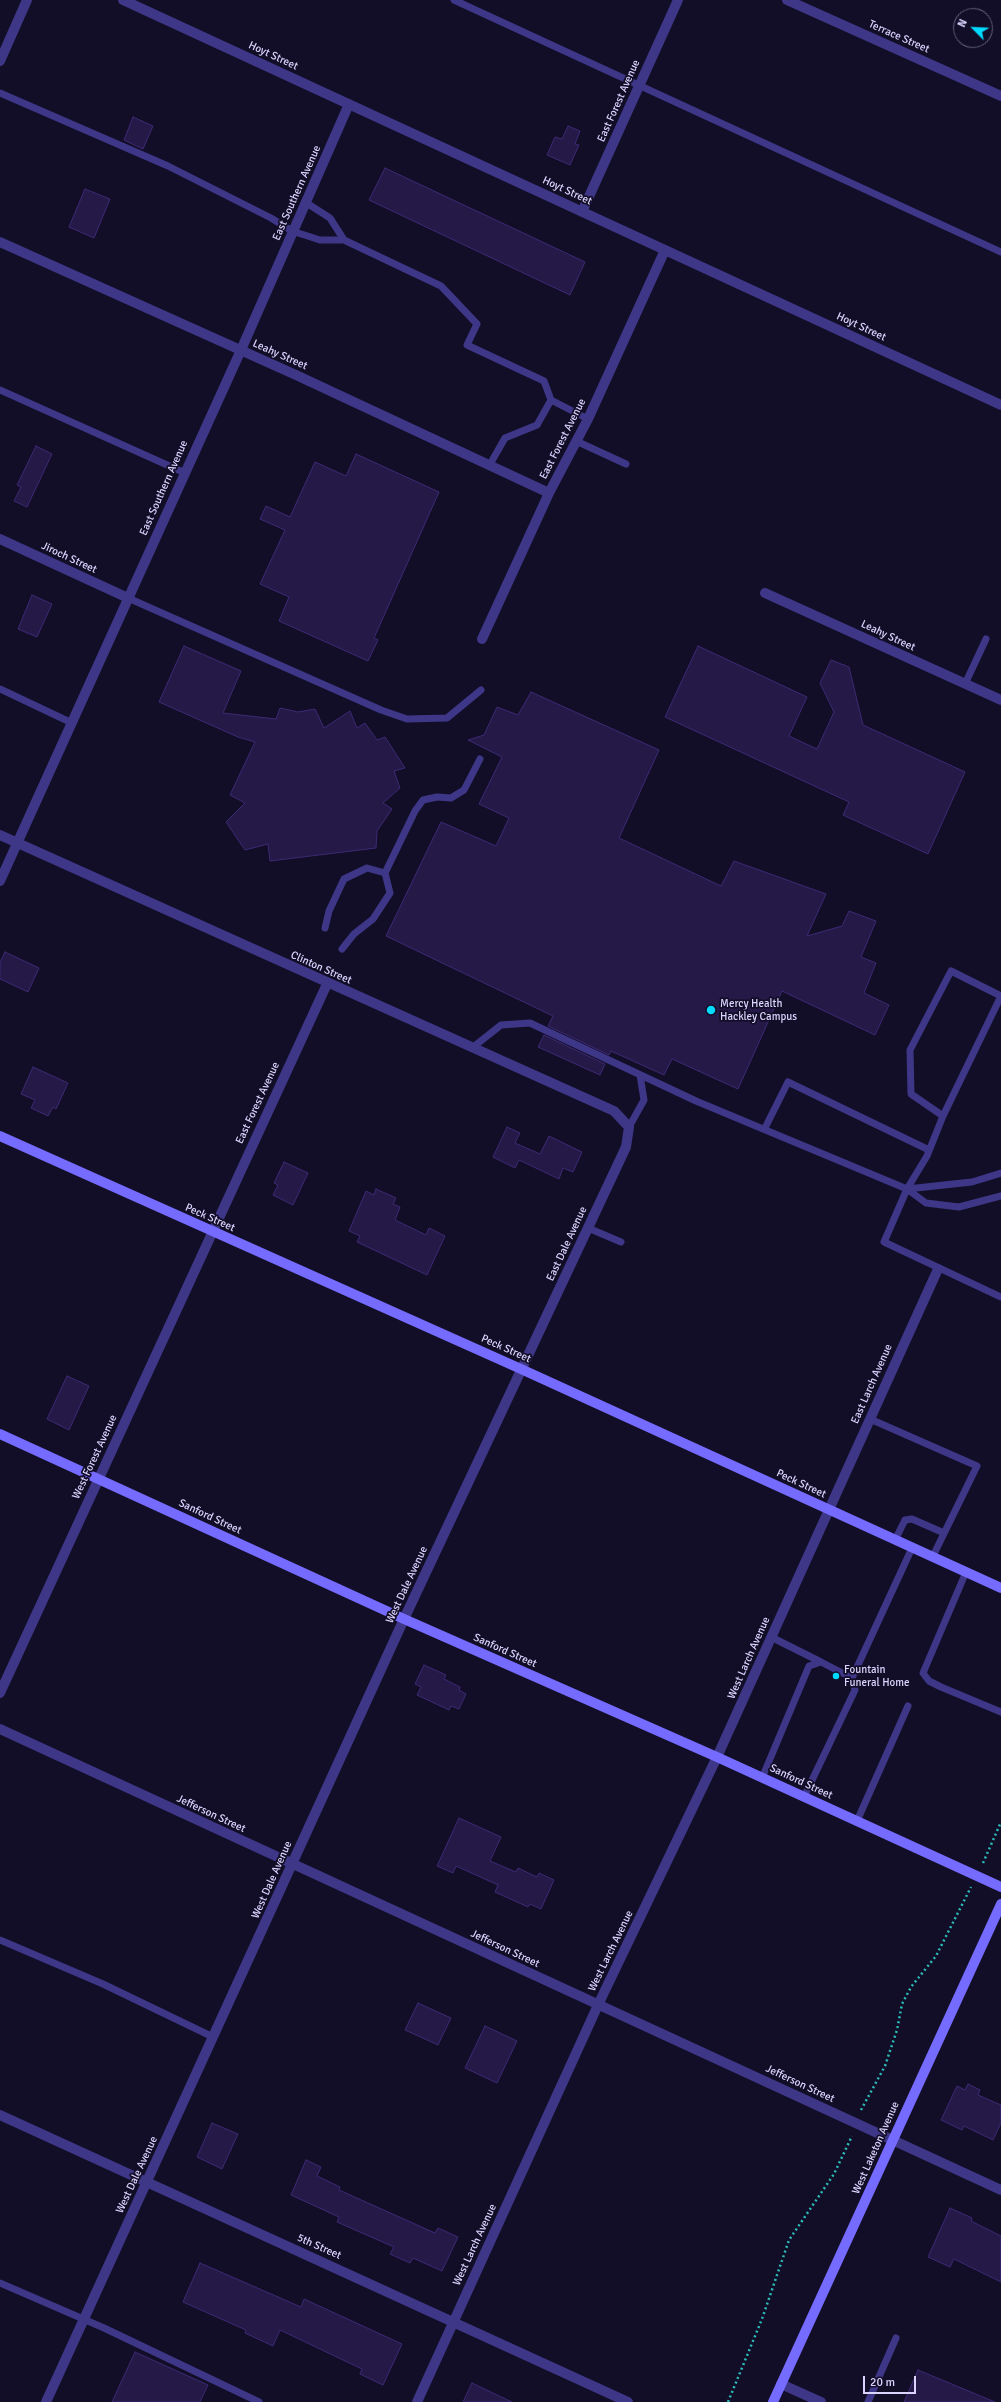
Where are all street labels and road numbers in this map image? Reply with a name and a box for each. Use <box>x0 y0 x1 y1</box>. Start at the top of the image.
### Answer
street label: Terrace Street <box>867 18 931 56</box>
street label: Hoyt Street <box>246 39 300 73</box>
street label: East Forest Avenue <box>595 58 643 144</box>
street label: East Southern Avenue <box>270 143 324 243</box>
street label: Hoyt Street <box>540 174 594 208</box>
street label: Hoyt Street <box>834 310 888 344</box>
street label: Leahy Street <box>251 337 309 373</box>
street label: East Forest Avenue <box>537 396 589 482</box>
street label: East Southern Avenue <box>137 438 191 538</box>
street label: Jiroch Street <box>39 539 99 577</box>
street label: Leahy Street <box>859 618 917 654</box>
street label: Clinton Street <box>288 949 354 987</box>
street label: East Forest Avenue <box>233 1060 283 1146</box>
street label: Peck Street <box>183 1201 237 1235</box>
street label: East Dale Avenue <box>544 1205 590 1283</box>
street label: Peck Street <box>479 1332 533 1366</box>
street label: East Larch Avenue <box>849 1342 895 1426</box>
street label: West Forest Avenue <box>70 1413 120 1501</box>
street label: Peck Street <box>774 1467 828 1501</box>
street label: Sanford Street <box>176 1497 244 1537</box>
street label: West Dale Avenue <box>383 1544 431 1626</box>
street label: West Larch Avenue <box>725 1615 773 1701</box>
street label: Sanford Street <box>471 1631 539 1671</box>
street label: Sanford Street <box>767 1762 835 1802</box>
street label: Jefferson Street <box>174 1792 248 1836</box>
street label: West Dale Avenue <box>249 1839 295 1921</box>
street label: West Larch Avenue <box>586 1908 636 1994</box>
street label: Jefferson Street <box>468 1927 542 1971</box>
street label: Jefferson Street <box>763 2062 837 2106</box>
street label: West Laketon Avenue <box>850 2100 902 2196</box>
street label: West Dale Avenue <box>113 2134 161 2216</box>
street label: West Larch Avenue <box>450 2202 500 2288</box>
street label: 5th Street <box>295 2231 343 2263</box>

